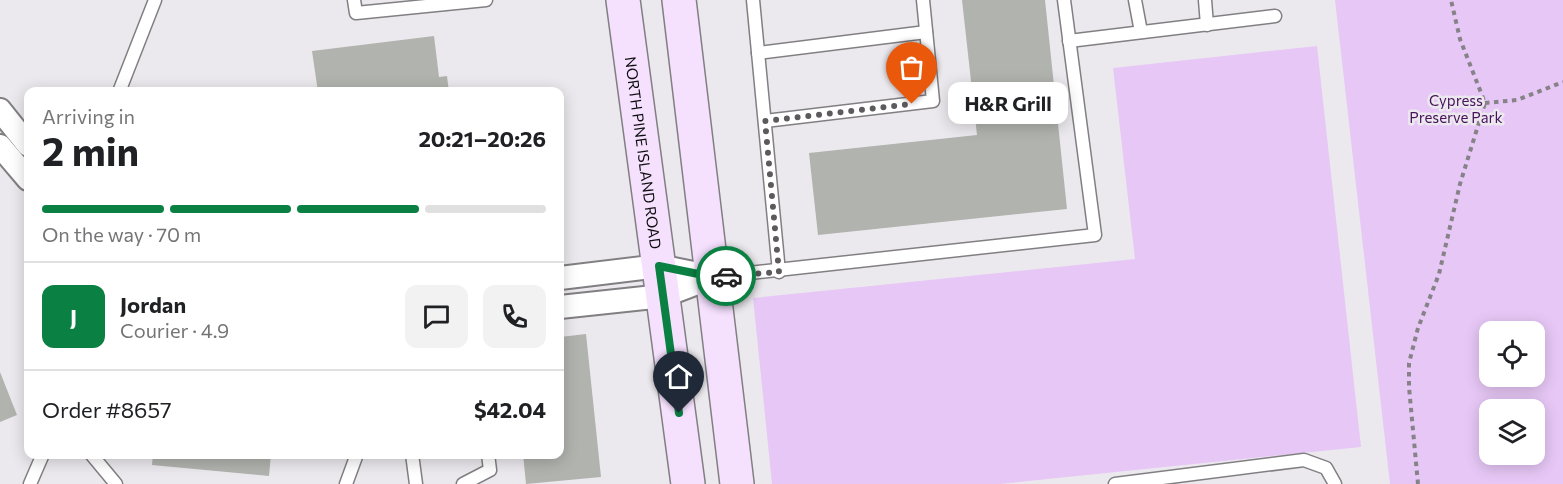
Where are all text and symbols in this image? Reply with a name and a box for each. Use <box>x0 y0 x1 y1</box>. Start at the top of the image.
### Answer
pin <box>886 42 937 104</box>
icon: bag <box>895 51 928 84</box>
street label: NORTH PINE ISLAND ROAD <box>622 55 665 250</box>
callout: H&R Grill <box>948 83 1068 125</box>
text: H&R Grill <box>964 91 1052 115</box>
park label: Cypress Preserve Park <box>1409 91 1503 126</box>
text: Arriving in <box>42 104 135 128</box>
text: 20:21–20:26 <box>418 125 546 152</box>
text: 2 min <box>42 126 139 174</box>
text: On the way · 70 m <box>42 222 201 246</box>
courier <box>696 246 756 306</box>
icon: car <box>710 260 743 293</box>
button: chat <box>405 285 468 348</box>
button: phone <box>483 285 546 348</box>
text: Jordan <box>120 291 186 318</box>
text: J <box>70 303 77 330</box>
text: Courier · 4.9 <box>120 318 229 342</box>
map controls <box>1479 321 1545 465</box>
button: locate <box>1479 321 1545 387</box>
pin <box>653 351 704 413</box>
icon: home <box>662 360 695 393</box>
text: Order #8657 <box>42 396 172 423</box>
text: $42.04 <box>474 396 546 423</box>
button: layers <box>1479 399 1545 465</box>

